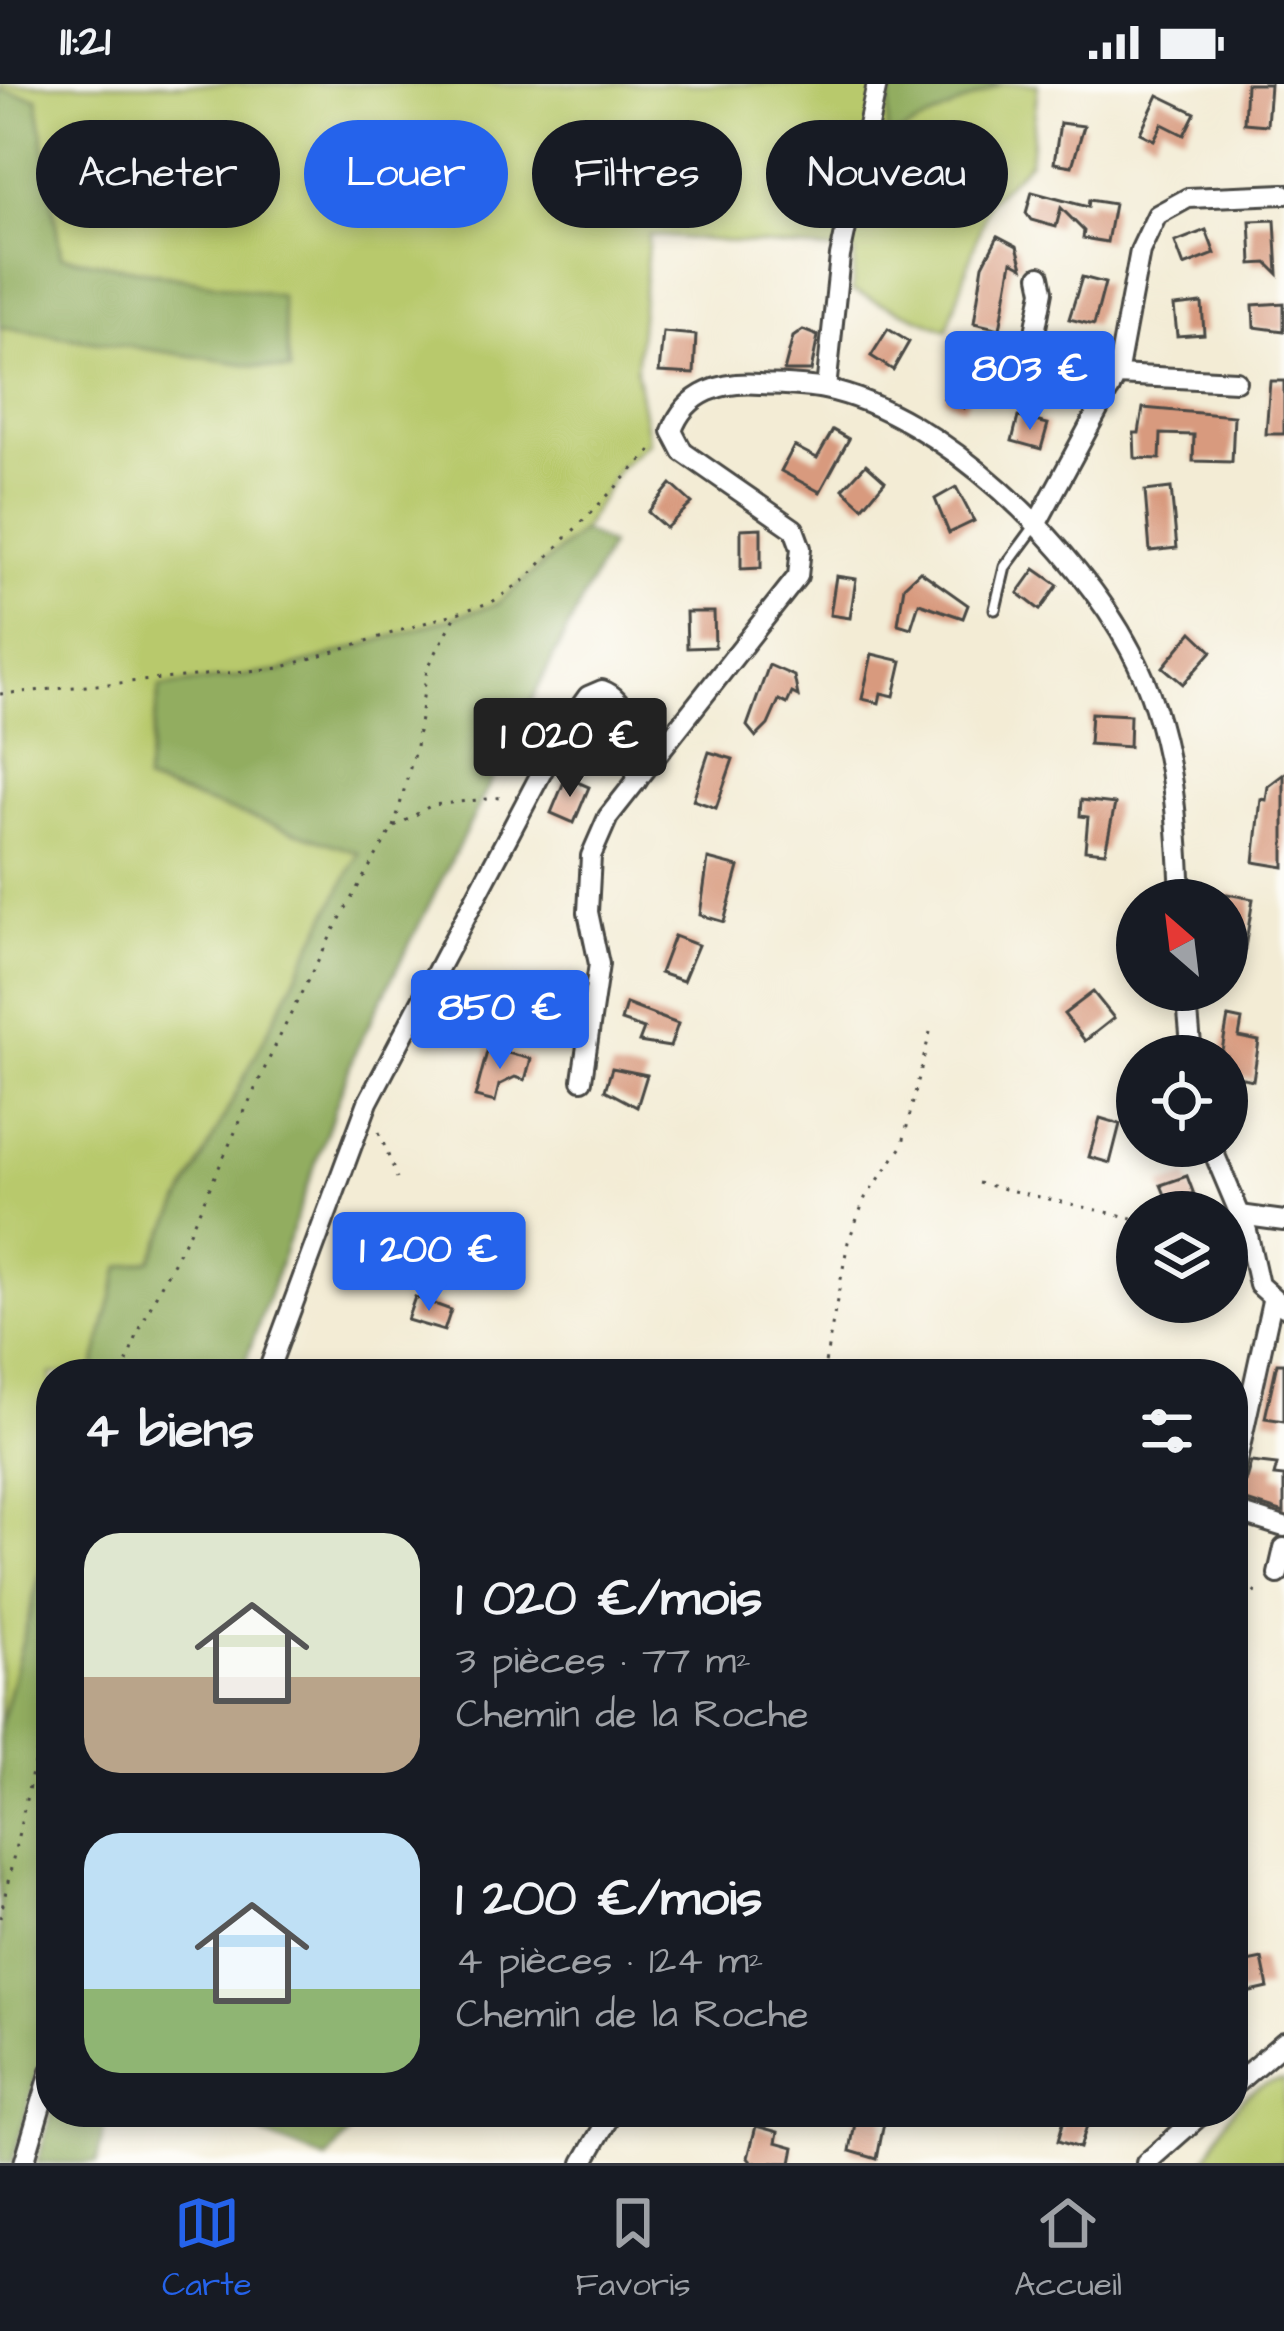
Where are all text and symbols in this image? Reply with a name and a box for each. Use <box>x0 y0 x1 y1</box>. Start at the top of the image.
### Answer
text: 11:21 <box>60 11 111 73</box>
chip: Acheter <box>36 120 280 228</box>
chip: Louer <box>304 120 508 228</box>
chip: Filtres <box>532 120 742 228</box>
chip: Nouveau <box>766 120 1008 228</box>
pin: 803 € <box>946 331 1114 433</box>
text: 803 € <box>972 343 1088 397</box>
pin: 1 020 € <box>459 698 681 800</box>
text: 1 020 € <box>501 710 639 764</box>
north arrow <box>1116 879 1248 1011</box>
map controls <box>1116 879 1248 1323</box>
pin: 850 € <box>416 970 584 1072</box>
text: 850 € <box>438 982 562 1036</box>
button: locate <box>1116 1035 1248 1167</box>
button: layers <box>1116 1191 1248 1323</box>
pin: 1 200 € <box>318 1212 540 1314</box>
text: 1 200 € <box>360 1224 498 1278</box>
text: 4 biens <box>84 1396 254 1467</box>
icon: filters <box>1134 1398 1200 1464</box>
text: 1 020 €/mois <box>456 1564 762 1635</box>
icon: home <box>180 1581 324 1725</box>
text: 3 pièces · 77 m² <box>456 1635 751 1689</box>
text: Chemin de la Roche <box>456 1689 809 1743</box>
text: 1 200 €/mois <box>456 1864 762 1935</box>
icon: home <box>180 1881 324 2025</box>
text: 4 pièces · 124 m² <box>456 1935 763 1989</box>
text: Chemin de la Roche <box>456 1989 809 2043</box>
tab: Carte <box>162 2190 252 2308</box>
tab: Favoris <box>575 2190 690 2308</box>
tab: Accueil <box>1014 2190 1122 2308</box>

